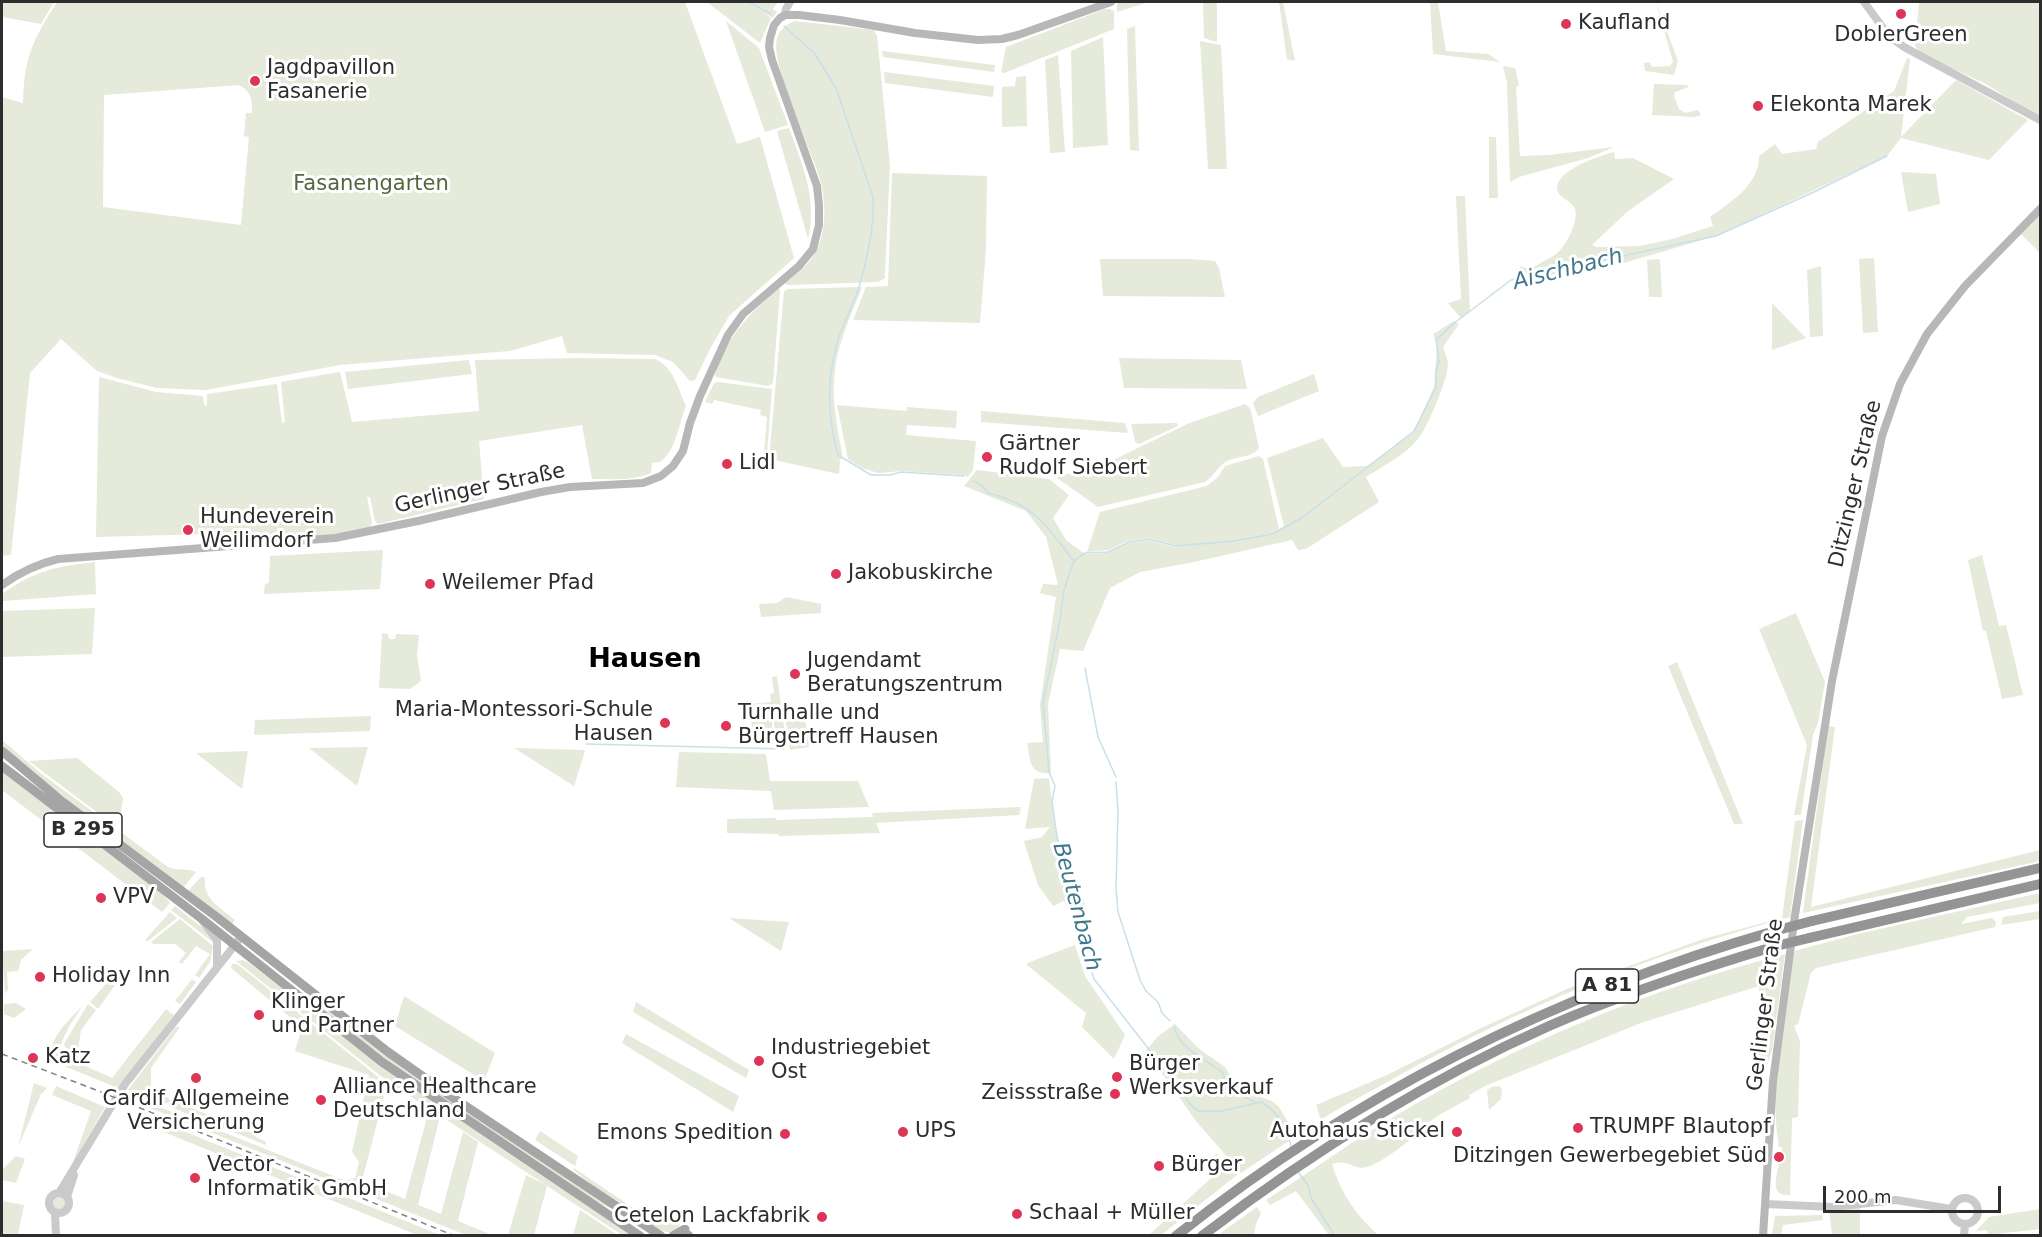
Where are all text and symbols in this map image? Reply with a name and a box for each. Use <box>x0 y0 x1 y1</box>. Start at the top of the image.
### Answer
marker: DoblerGreen <box>1894 7 1908 21</box>
place label: Kaufland <box>1578 11 1670 37</box>
marker: Kaufland <box>1559 17 1573 31</box>
place label: DoblerGreen <box>1834 23 1968 49</box>
place label: Jagdpavillon Fasanerie <box>267 56 395 106</box>
marker: Jagdpavillon Fasanerie <box>248 74 262 88</box>
place label: Elekonta Marek <box>1770 93 1932 119</box>
marker: Elekonta Marek <box>1751 99 1765 113</box>
park label: Fasanengarten <box>293 172 449 198</box>
water label: Aischbach <box>1510 244 1626 296</box>
street label: Ditzinger Straße <box>1824 398 1888 570</box>
place label: Gärtner Rudolf Siebert <box>999 432 1147 482</box>
marker: Gärtner Rudolf Siebert <box>980 450 994 464</box>
place label: Lidl <box>739 451 776 477</box>
marker: Lidl <box>720 457 734 471</box>
street label: Gerlinger Straße <box>392 459 568 519</box>
place label: Hundeverein Weilimdorf <box>200 505 334 555</box>
marker: Hundeverein Weilimdorf <box>181 523 195 537</box>
place label: Jakobuskirche <box>848 561 993 587</box>
marker: Jakobuskirche <box>829 567 843 581</box>
place label: Weilemer Pfad <box>442 571 594 597</box>
marker: Weilemer Pfad <box>423 577 437 591</box>
district label: Hausen <box>588 644 702 676</box>
place label: Jugendamt Beratungszentrum <box>807 649 1003 699</box>
marker: Jugendamt Beratungszentrum <box>788 667 802 681</box>
place label: Maria-Montessori-Schule Hausen <box>395 698 653 748</box>
place label: Turnhalle und Bürgertreff Hausen <box>738 701 938 751</box>
marker: Maria-Montessori-Schule Hausen <box>658 716 672 730</box>
marker: Turnhalle und Bürgertreff Hausen <box>719 719 733 733</box>
road number: B 295 <box>44 813 122 847</box>
water label: Beutenbach <box>1046 840 1106 974</box>
place label: VPV <box>113 885 154 911</box>
marker: VPV <box>94 891 108 905</box>
street label: Gerlinger Straße <box>1743 917 1789 1093</box>
place label: Holiday Inn <box>52 964 170 990</box>
road number: A 81 <box>1576 969 1638 1003</box>
marker: Holiday Inn <box>33 970 47 984</box>
place label: Klinger und Partner <box>271 990 394 1040</box>
marker: Klinger und Partner <box>252 1008 266 1022</box>
place label: Industriegebiet Ost <box>771 1036 930 1086</box>
place label: Katz <box>45 1045 91 1071</box>
marker: Katz <box>26 1051 40 1065</box>
place label: Bürger Werksverkauf <box>1129 1052 1273 1102</box>
marker: Industriegebiet Ost <box>752 1054 766 1068</box>
marker: Bürger Werksverkauf <box>1110 1070 1124 1084</box>
marker: Cardif Allgemeine Versicherung <box>189 1071 203 1085</box>
place label: Alliance Healthcare Deutschland <box>333 1075 537 1125</box>
place label: Zeissstraße <box>981 1081 1103 1107</box>
place label: Cardif Allgemeine Versicherung <box>103 1087 289 1137</box>
marker: Zeissstraße <box>1108 1087 1122 1101</box>
marker: Alliance Healthcare Deutschland <box>314 1093 328 1107</box>
place label: TRUMPF Blautopf <box>1590 1115 1771 1141</box>
place label: UPS <box>915 1119 956 1145</box>
place label: Autohaus Stickel <box>1270 1119 1445 1145</box>
place label: Emons Spedition <box>597 1121 773 1147</box>
marker: TRUMPF Blautopf <box>1571 1121 1585 1135</box>
marker: UPS <box>896 1125 910 1139</box>
marker: Autohaus Stickel <box>1450 1125 1464 1139</box>
marker: Emons Spedition <box>778 1127 792 1141</box>
place label: Ditzingen Gewerbegebiet Süd <box>1453 1144 1767 1170</box>
marker: Ditzingen Gewerbegebiet Süd <box>1772 1150 1786 1164</box>
place label: Vector Informatik GmbH <box>207 1153 387 1203</box>
place label: Bürger <box>1171 1153 1242 1179</box>
marker: Bürger <box>1152 1159 1166 1173</box>
marker: Vector Informatik GmbH <box>188 1171 202 1185</box>
scale bar <box>1826 1174 2004 1212</box>
text: 200 m <box>1834 1186 1892 1207</box>
place label: Schaal + Müller <box>1029 1201 1194 1227</box>
place label: Cetelon Lackfabrik <box>614 1204 810 1230</box>
marker: Schaal + Müller <box>1010 1207 1024 1221</box>
marker: Cetelon Lackfabrik <box>815 1210 829 1224</box>

